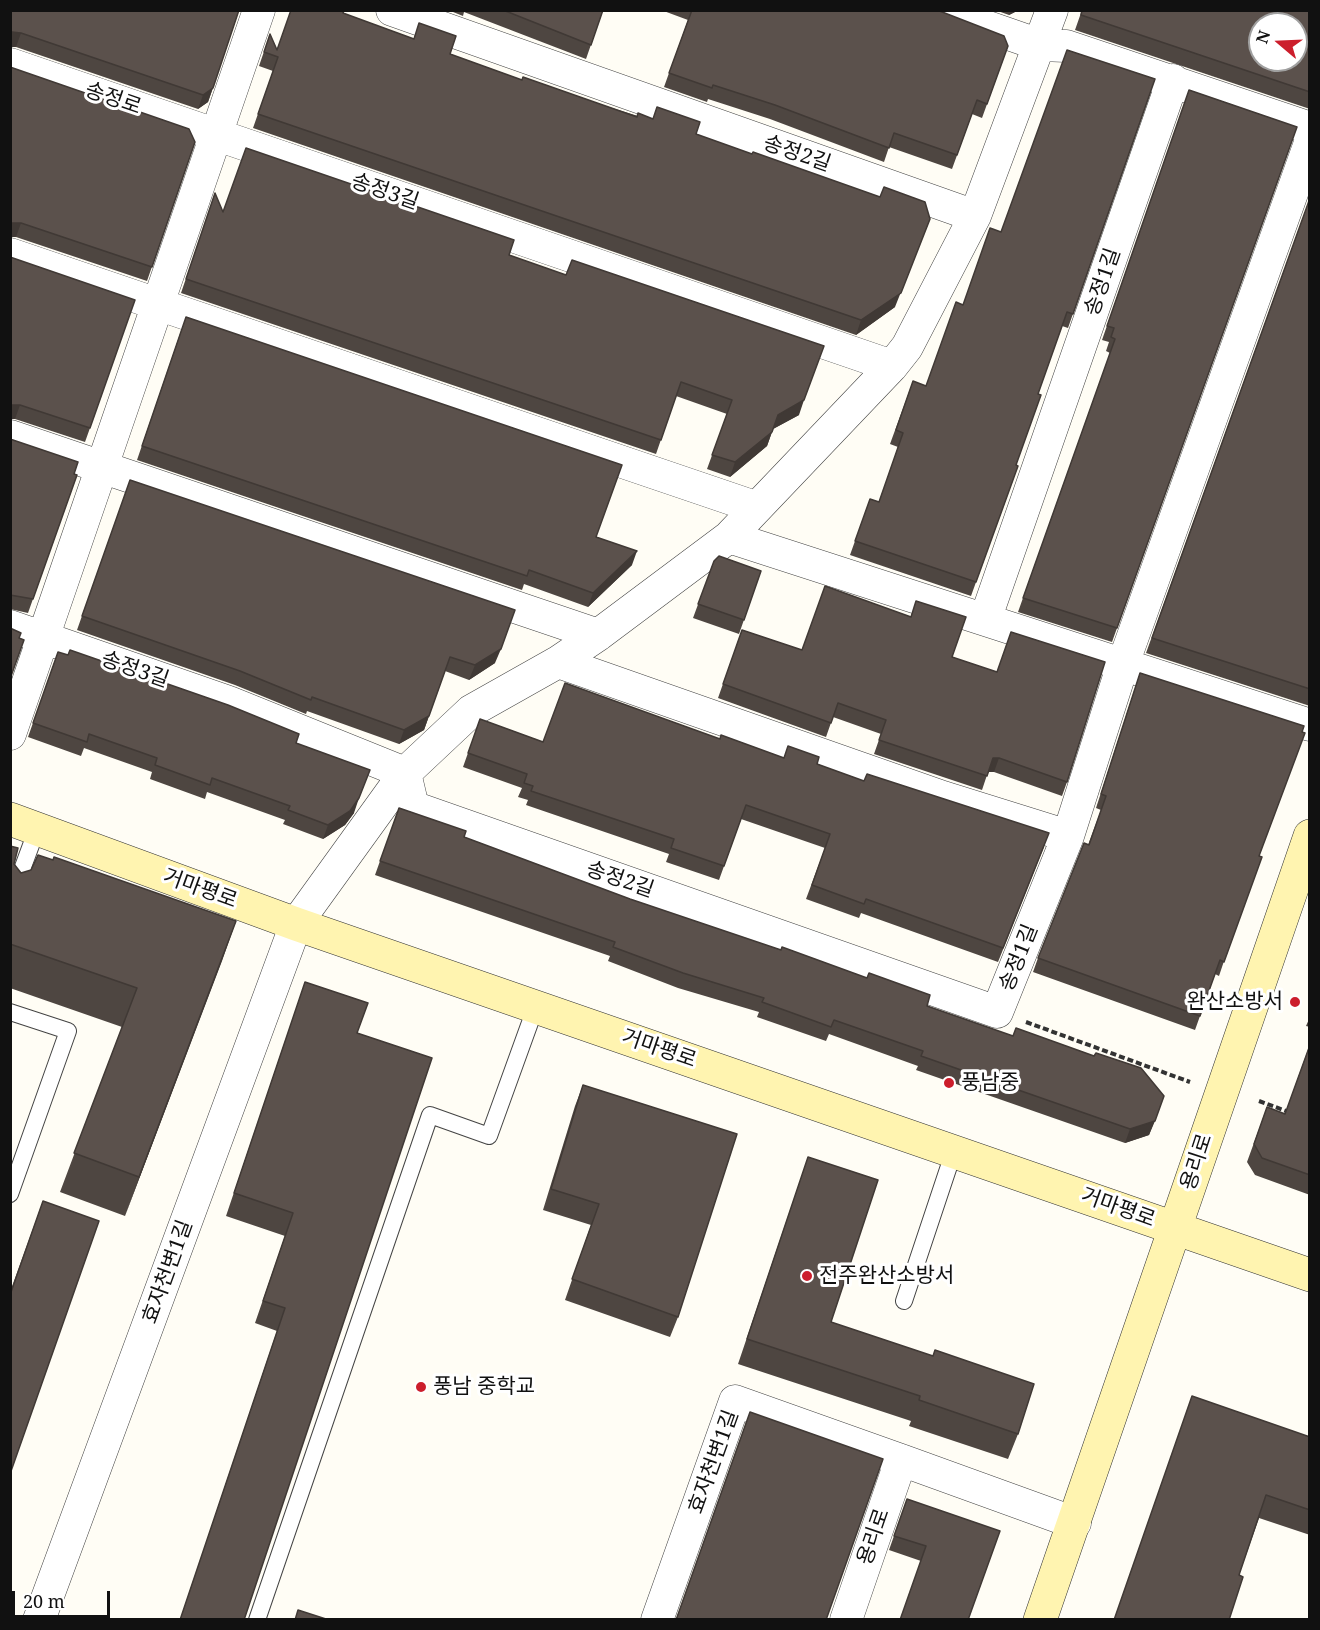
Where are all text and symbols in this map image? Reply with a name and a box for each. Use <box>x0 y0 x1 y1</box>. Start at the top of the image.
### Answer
north arrow <box>1248 12 1308 72</box>
text: N <box>1250 27 1275 46</box>
street label: 송정로 <box>81 78 145 120</box>
street label: 송정2길 <box>760 131 834 177</box>
street label: 송정3길 <box>348 169 422 215</box>
street label: 송정1길 <box>1080 245 1126 319</box>
street label: 송정3길 <box>98 647 172 693</box>
street label: 송정2길 <box>583 857 657 903</box>
street label: 거마평로 <box>159 864 241 914</box>
street label: 송정1길 <box>994 921 1044 995</box>
place label: 완산소방서 <box>1186 989 1283 1015</box>
marker: 완산소방서 <box>1288 995 1302 1009</box>
street label: 거마평로 <box>618 1025 700 1073</box>
place label: 풍남중 <box>961 1070 1019 1096</box>
marker: 풍남중 <box>942 1076 956 1090</box>
street label: 용리로 <box>1176 1131 1218 1193</box>
street label: 거마평로 <box>1077 1183 1159 1233</box>
street label: 효자천변1길 <box>138 1217 198 1327</box>
place label: 전주완산소방서 <box>819 1263 954 1289</box>
marker: 전주완산소방서 <box>800 1269 814 1283</box>
place label: 풍남 중학교 <box>433 1374 535 1400</box>
marker: 풍남 중학교 <box>414 1380 428 1394</box>
street label: 효자천변1길 <box>684 1407 744 1517</box>
street label: 용리로 <box>853 1505 895 1569</box>
scale bar <box>15 1579 112 1617</box>
text: 20 m <box>23 1589 65 1613</box>

